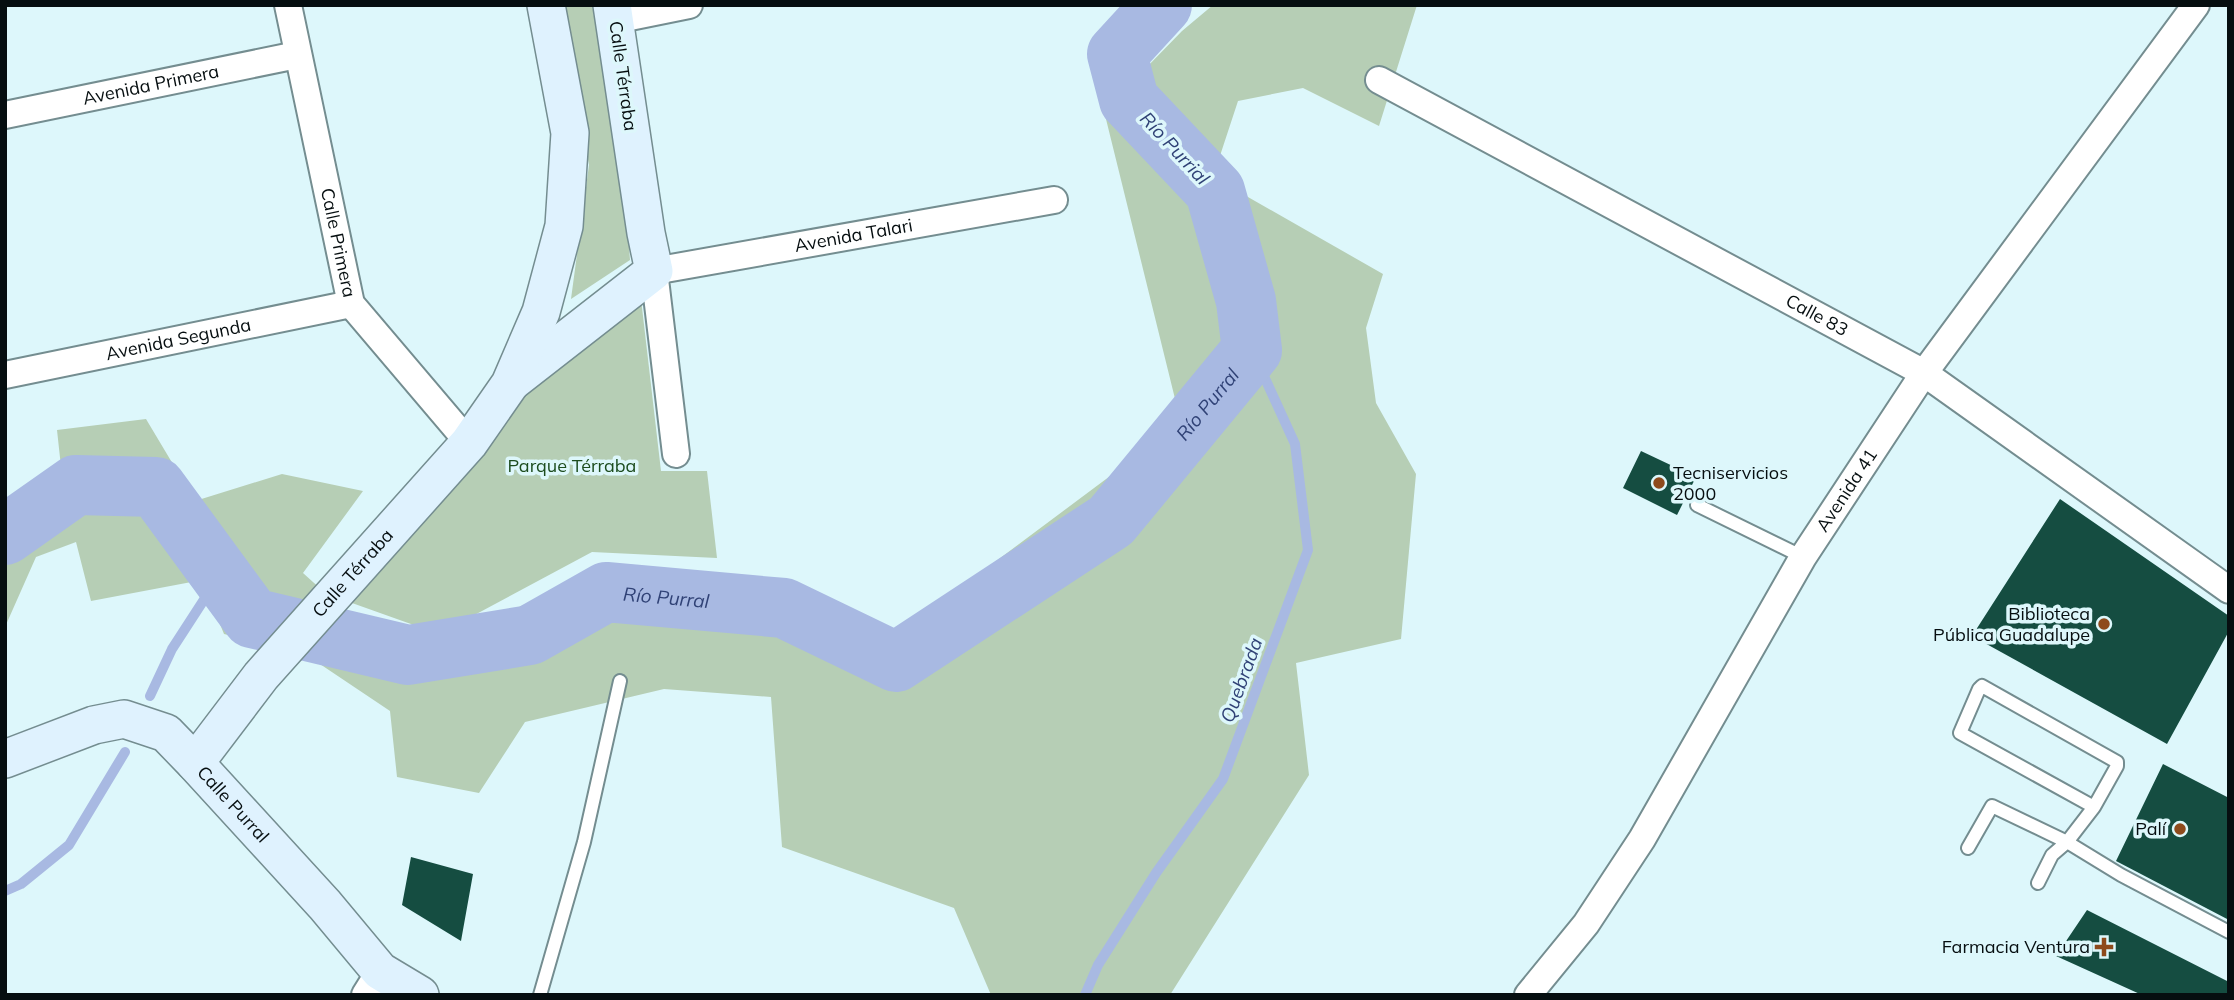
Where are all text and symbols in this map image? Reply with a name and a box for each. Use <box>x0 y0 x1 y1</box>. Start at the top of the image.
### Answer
street label: Calle Térraba <box>604 20 643 132</box>
street label: Avenida Primera <box>81 59 221 110</box>
water label: Río Purrial <box>1135 107 1215 190</box>
street label: Calle Primera <box>316 186 361 299</box>
street label: Avenida Talari <box>793 213 914 257</box>
street label: Calle 83 <box>1782 289 1852 341</box>
street label: Avenida Segunda <box>104 313 253 365</box>
water label: Río Purral <box>1171 363 1244 445</box>
street label: Avenida 41 <box>1811 444 1882 536</box>
park label: Parque Térraba <box>508 454 636 477</box>
place label: Tecniservicios 2000 <box>1673 461 1788 505</box>
marker: Tecniservicios 2000 <box>1651 475 1667 491</box>
street label: Calle Térraba <box>307 524 398 622</box>
water label: Río Purral <box>622 582 711 613</box>
place label: Biblioteca Pública Guadalupe <box>1933 602 2090 646</box>
marker: Biblioteca Pública Guadalupe <box>2096 616 2112 632</box>
water label: Quebrada <box>1215 634 1267 726</box>
street label: Calle Purral <box>192 761 274 847</box>
place label: Palí <box>2135 817 2168 840</box>
marker: Palí <box>2172 821 2188 837</box>
place label: Farmacia Ventura <box>1942 935 2090 958</box>
marker: Farmacia Ventura <box>2096 939 2112 955</box>

